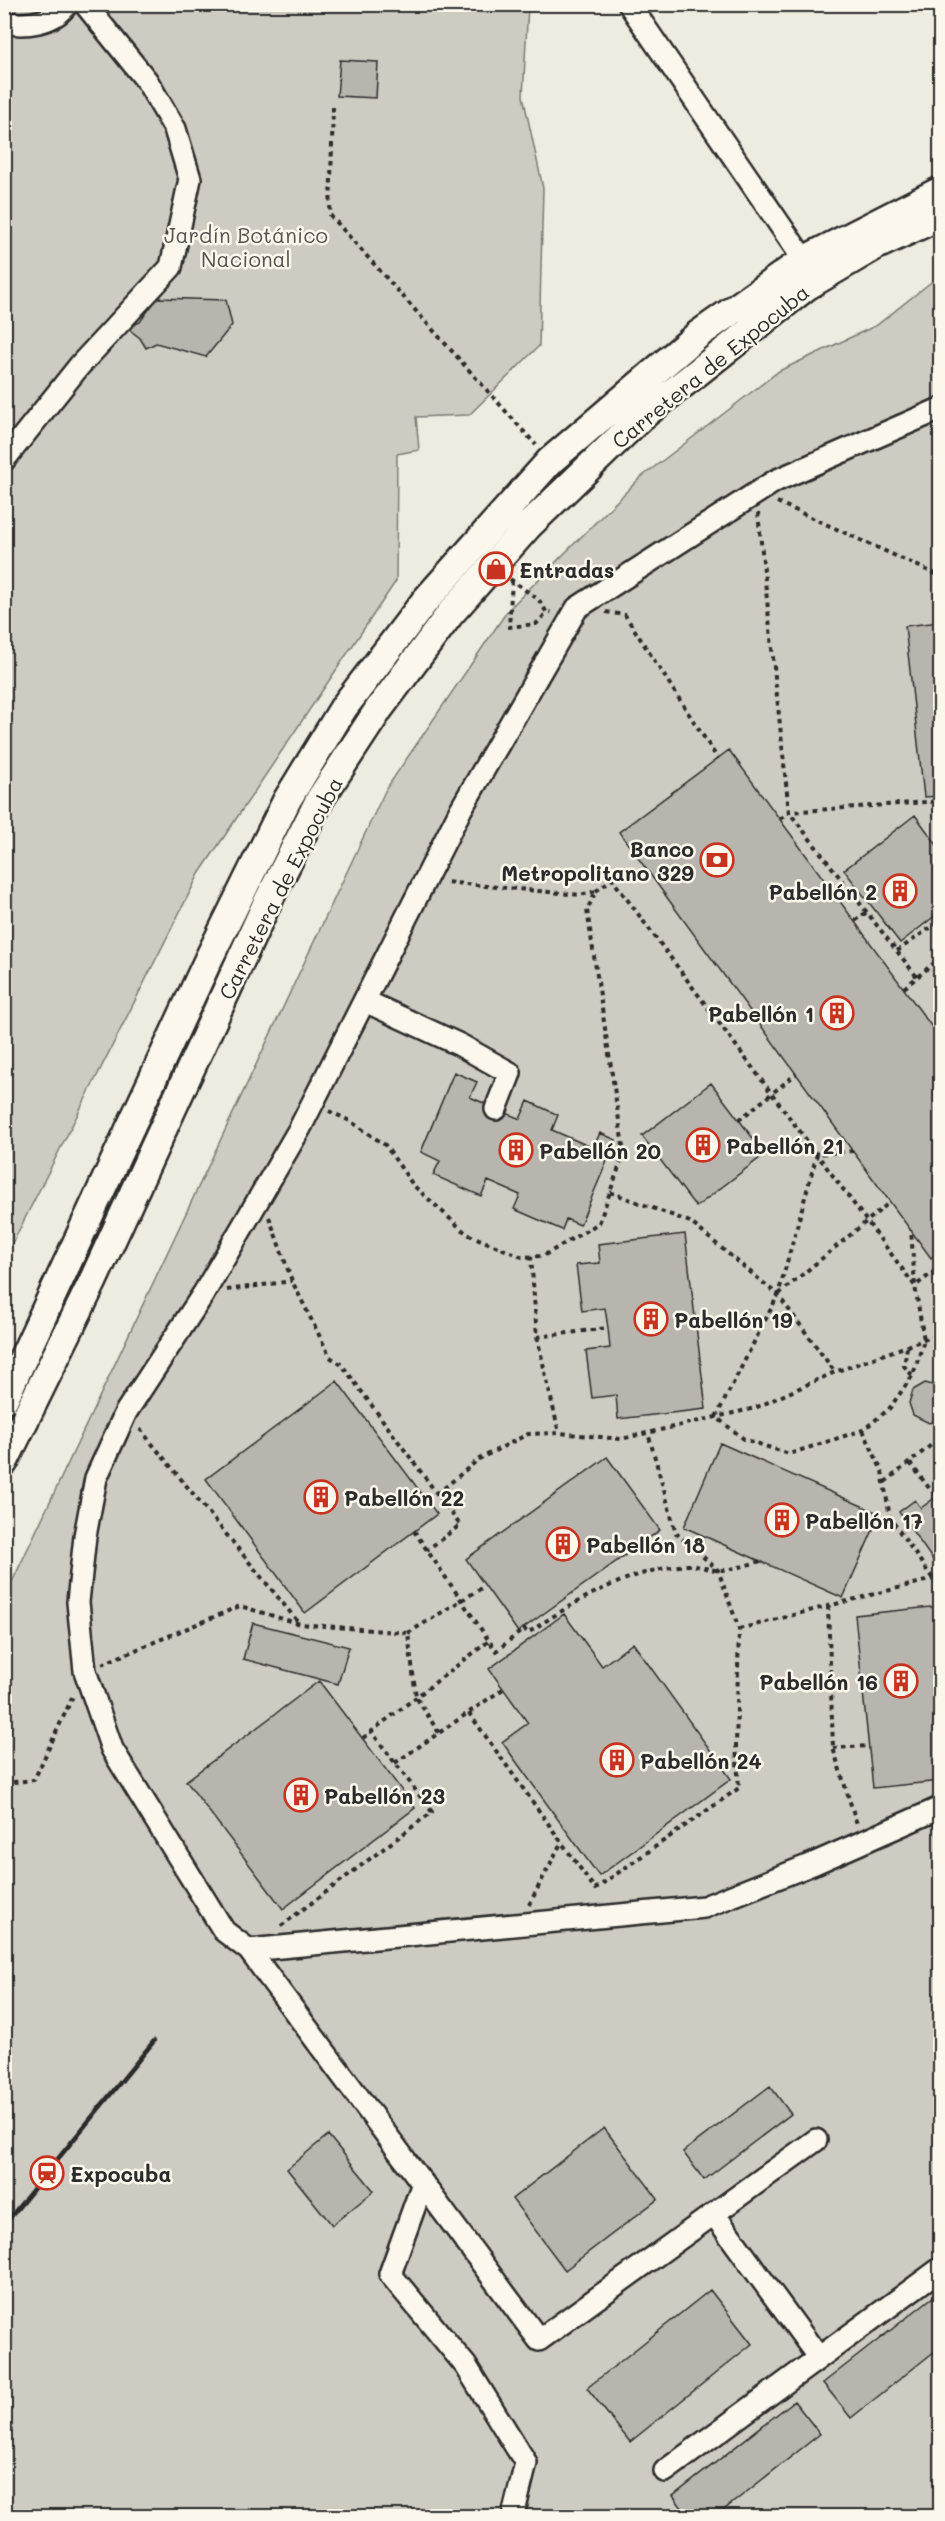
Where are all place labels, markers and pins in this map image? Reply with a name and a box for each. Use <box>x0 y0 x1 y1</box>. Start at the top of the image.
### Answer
shop icon: Entradas <box>478 551 514 587</box>
place label: Entradas <box>519 556 614 583</box>
place label: Banco Metropolitano 329 <box>501 835 694 886</box>
bank icon: Banco Metropolitano 329 <box>699 842 735 878</box>
building icon: Pabellón 2 <box>882 873 918 909</box>
place label: Pabellón 2 <box>768 878 877 905</box>
building icon: Pabellón 1 <box>819 995 855 1031</box>
place label: Pabellón 1 <box>708 1000 814 1027</box>
building icon: Pabellón 21 <box>685 1127 721 1163</box>
building icon: Pabellón 20 <box>498 1132 534 1168</box>
place label: Pabellón 21 <box>726 1132 844 1159</box>
place label: Pabellón 20 <box>539 1137 661 1164</box>
building icon: Pabellón 19 <box>633 1301 669 1337</box>
place label: Pabellón 19 <box>674 1306 793 1333</box>
building icon: Pabellón 22 <box>303 1479 339 1515</box>
place label: Pabellón 22 <box>344 1484 464 1511</box>
building icon: Pabellón 17 <box>764 1502 800 1538</box>
place label: Pabellón 17 <box>805 1507 923 1534</box>
building icon: Pabellón 18 <box>545 1526 581 1562</box>
place label: Pabellón 18 <box>586 1531 705 1558</box>
building icon: Pabellón 16 <box>883 1663 919 1699</box>
place label: Pabellón 16 <box>759 1668 878 1695</box>
building icon: Pabellón 24 <box>599 1742 635 1778</box>
place label: Pabellón 24 <box>640 1747 762 1774</box>
building icon: Pabellón 23 <box>283 1777 319 1813</box>
place label: Pabellón 23 <box>324 1782 445 1809</box>
station icon: Expocuba <box>29 2155 65 2191</box>
place label: Expocuba <box>70 2160 171 2187</box>

